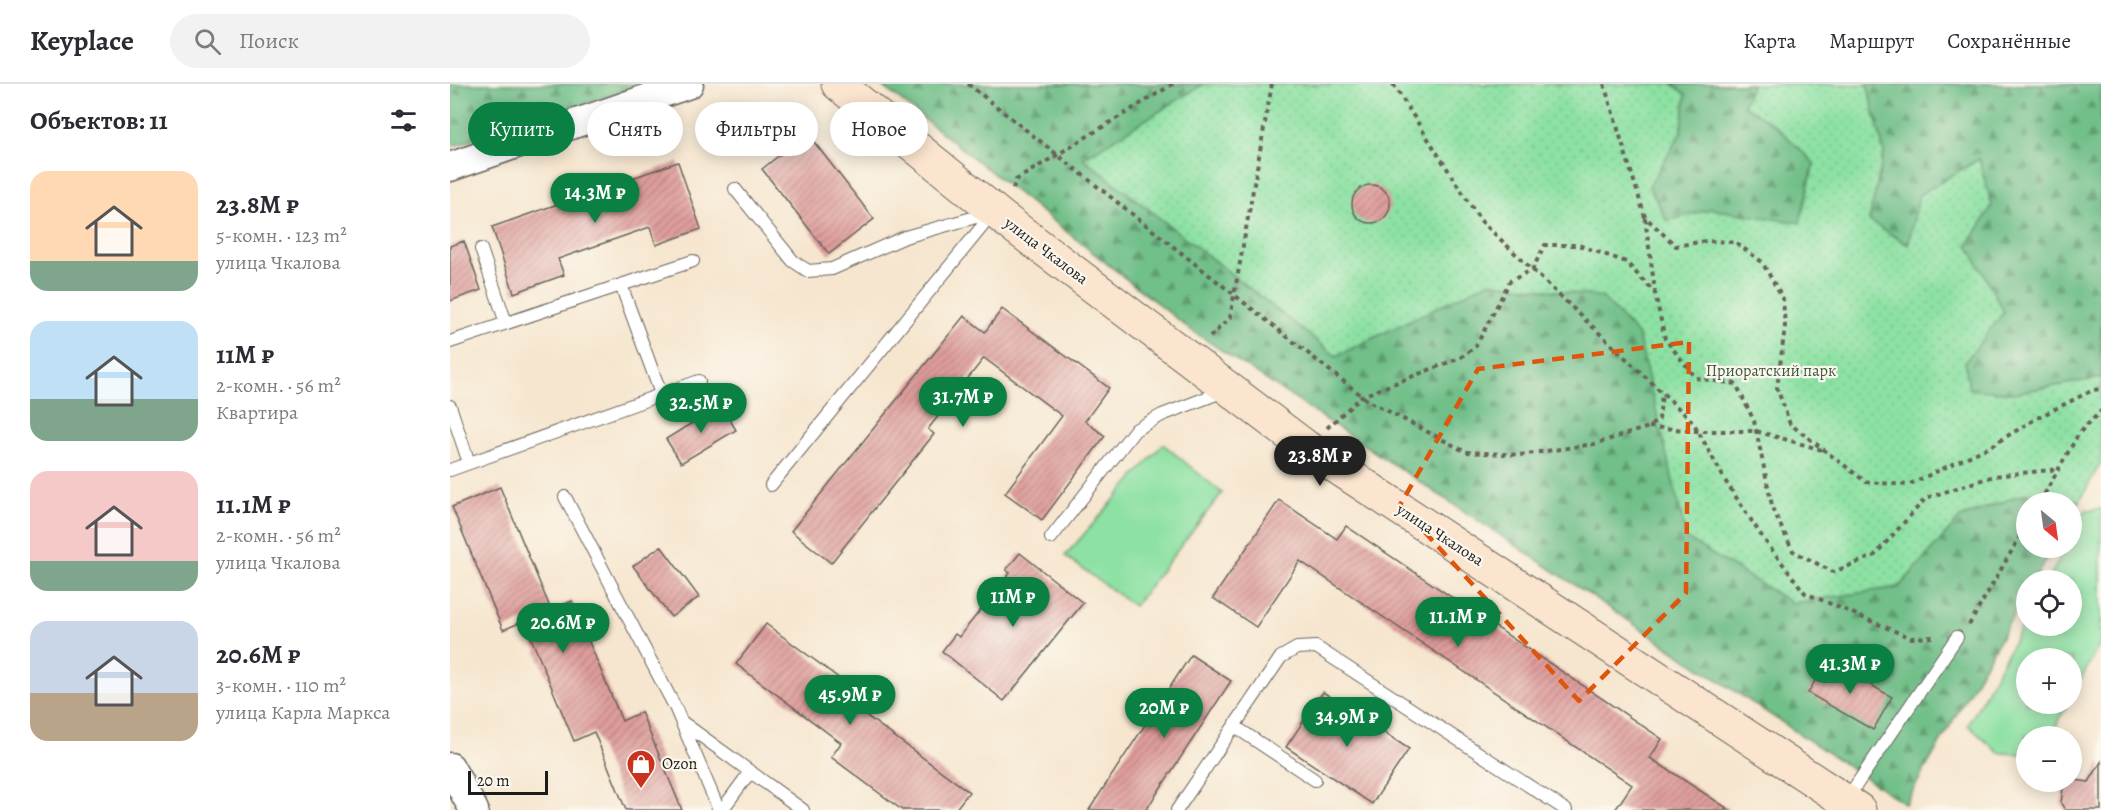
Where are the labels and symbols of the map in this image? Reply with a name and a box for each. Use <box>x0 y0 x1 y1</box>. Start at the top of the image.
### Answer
pin: 14.3M ₽ <box>540 173 650 224</box>
street label: улица Чкалова <box>999 212 1093 290</box>
park label: Приоратский парк <box>1706 360 1836 382</box>
pin: 31.7M ₽ <box>908 377 1018 428</box>
pin: 32.5M ₽ <box>646 383 756 434</box>
pin: 23.8M ₽ <box>1265 436 1375 487</box>
north arrow <box>2016 492 2082 558</box>
street label: улица Чкалова <box>1391 498 1488 572</box>
pin: 11M ₽ <box>971 577 1055 628</box>
pin: 11.1M ₽ <box>1403 597 1513 648</box>
pin: 20.6M ₽ <box>508 603 618 654</box>
pin: 41.3M ₽ <box>1795 644 1905 695</box>
pin: 45.9M ₽ <box>795 675 905 726</box>
pin: 20M ₽ <box>1122 688 1206 739</box>
pin: 34.9M ₽ <box>1292 697 1402 748</box>
shop icon: Ozon <box>625 748 657 790</box>
place label: Ozon <box>662 753 697 775</box>
scale bar <box>468 768 548 796</box>

